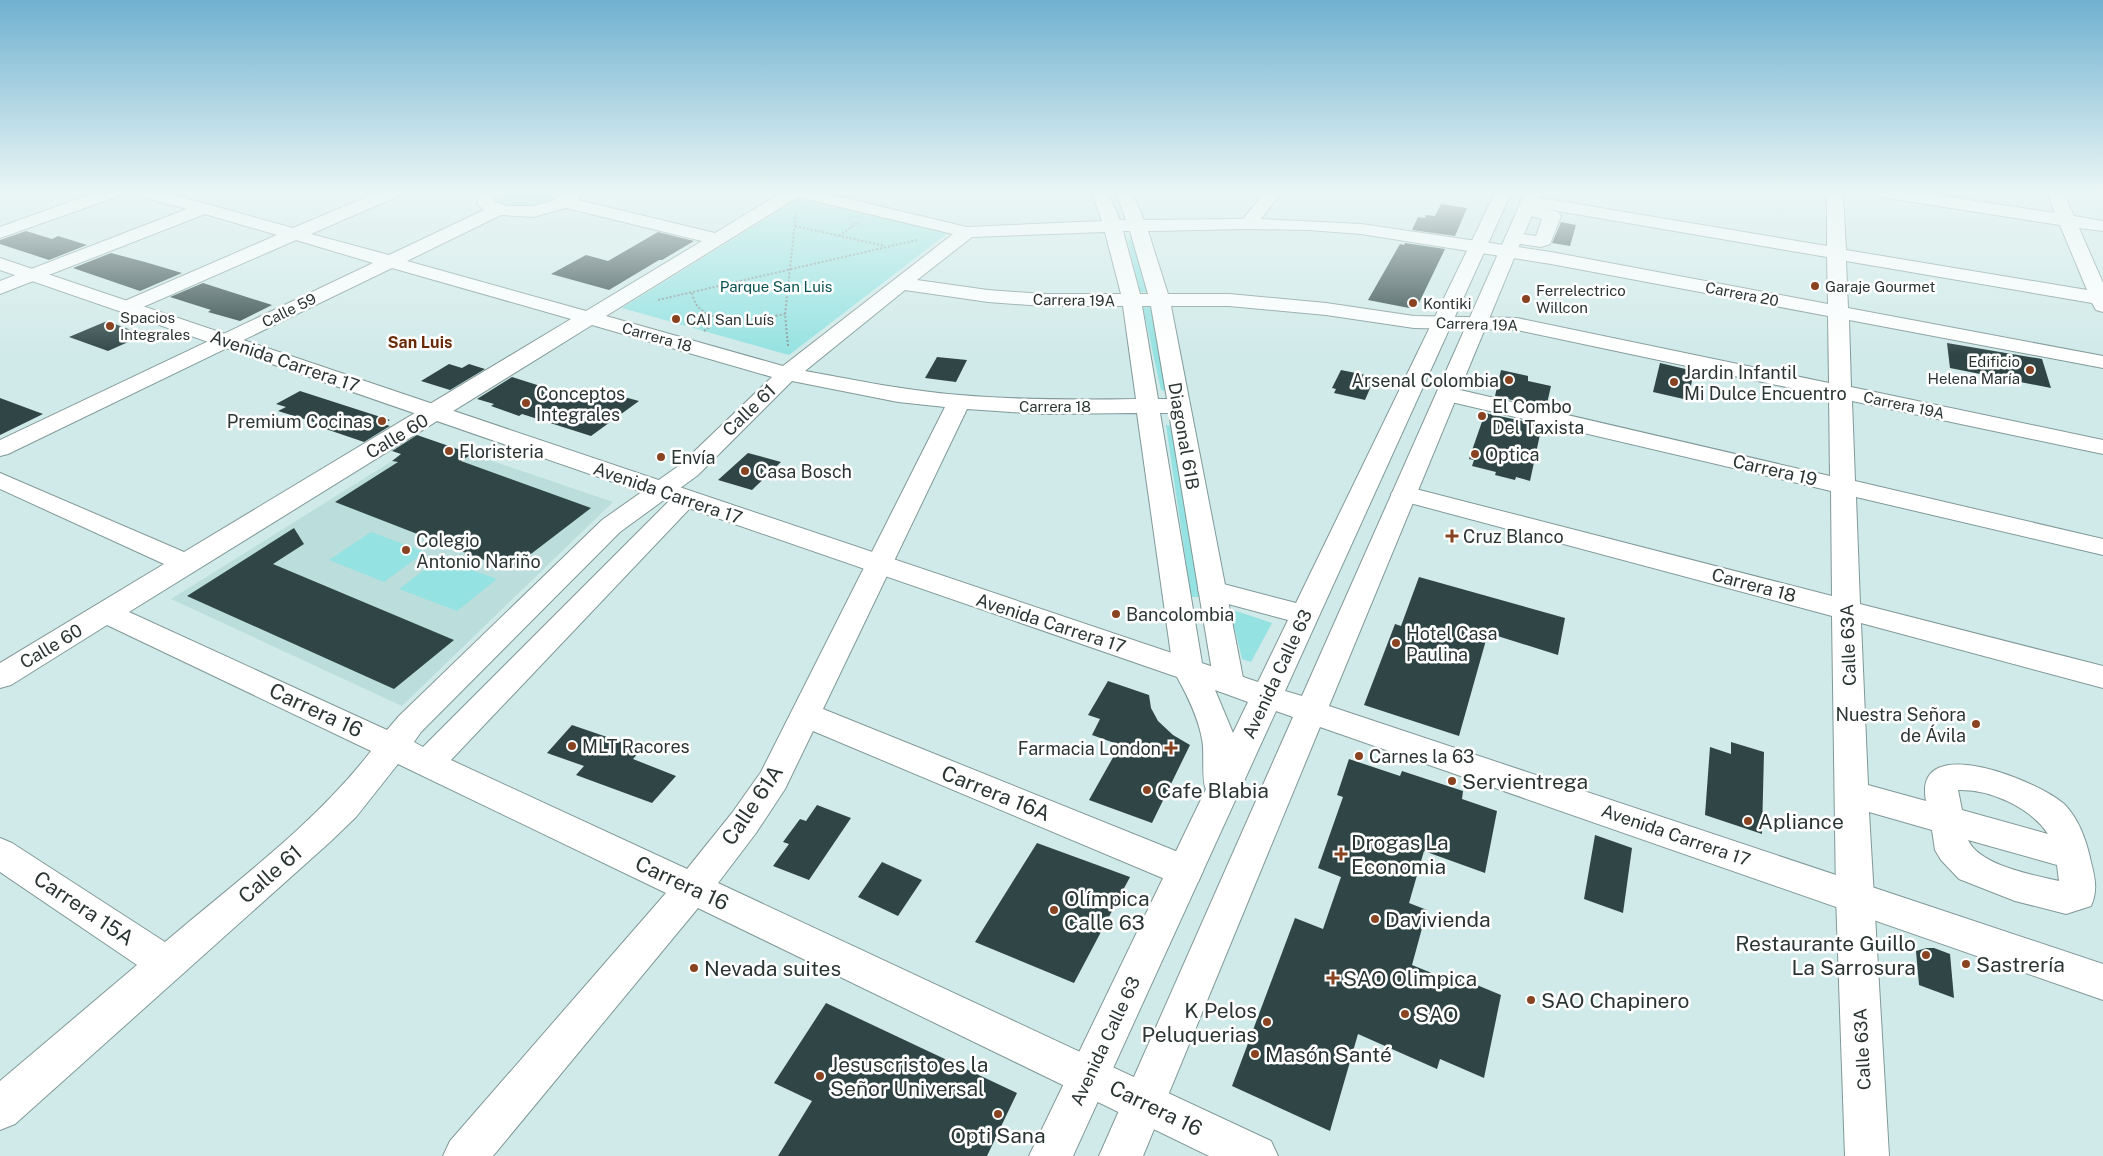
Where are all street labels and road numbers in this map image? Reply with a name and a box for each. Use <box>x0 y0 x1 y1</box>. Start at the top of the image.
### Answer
street label: Carrera 20 <box>1704 279 1780 309</box>
street label: Calle 59 <box>259 290 319 330</box>
street label: Carrera 19A <box>1033 291 1116 309</box>
street label: Carrera 19A <box>1436 314 1519 334</box>
street label: Carrera 18 <box>620 319 694 355</box>
street label: Avenida Carrera 17 <box>208 326 362 396</box>
street label: Calle 61 <box>718 380 780 440</box>
street label: Diagonal 61B <box>1164 381 1204 491</box>
street label: Carrera 19A <box>1862 388 1946 422</box>
street label: Carrera 18 <box>1019 398 1091 415</box>
street label: Calle 60 <box>362 409 432 463</box>
street label: Carrera 19 <box>1731 450 1819 490</box>
street label: Avenida Carrera 17 <box>591 458 745 528</box>
street label: Carrera 18 <box>1710 564 1798 606</box>
street label: Avenida Carrera 17 <box>973 589 1129 657</box>
street label: Calle 63A <box>1836 603 1860 686</box>
street label: Avenida Calle 63 <box>1238 606 1316 742</box>
street label: Calle 60 <box>16 619 86 673</box>
street label: Carrera 16 <box>265 677 367 743</box>
street label: Calle 61A <box>716 760 788 850</box>
street label: Carrera 16A <box>938 760 1054 826</box>
street label: Avenida Carrera 17 <box>1599 800 1753 870</box>
street label: Calle 61 <box>233 840 307 908</box>
street label: Carrera 16 <box>631 850 733 916</box>
street label: Carrera 15A <box>29 865 139 951</box>
street label: Avenida Calle 63 <box>1066 973 1144 1109</box>
street label: Calle 63A <box>1849 1007 1875 1091</box>
street label: Carrera 16 <box>1105 1075 1207 1141</box>

